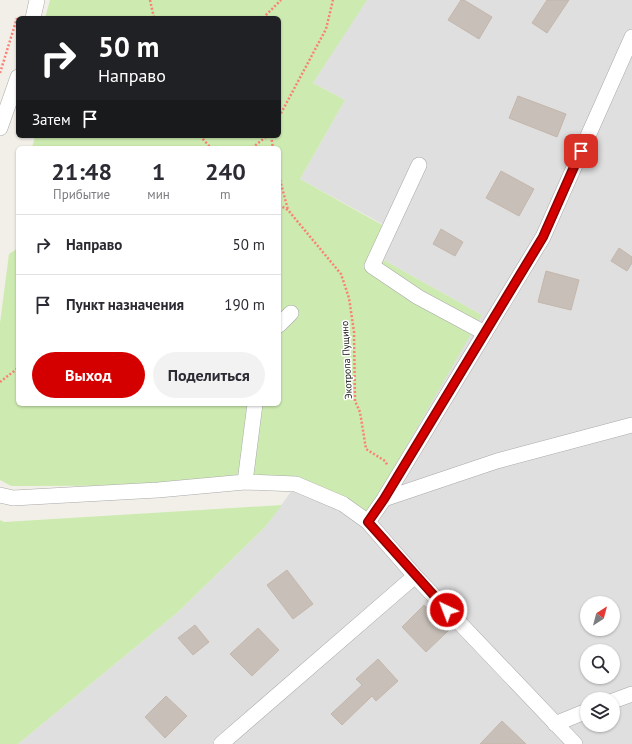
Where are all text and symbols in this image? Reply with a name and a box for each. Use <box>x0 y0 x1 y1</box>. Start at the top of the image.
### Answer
text: 50 m <box>98 28 159 65</box>
icon: right <box>32 32 84 84</box>
text: Направо <box>98 64 166 87</box>
icon: arrive <box>79 108 101 130</box>
text: Затем <box>32 110 71 129</box>
pin <box>564 134 598 168</box>
icon: arrive <box>570 140 592 162</box>
text: 21:48 <box>51 156 112 187</box>
text: 1 <box>152 156 165 187</box>
text: 240 <box>205 156 246 187</box>
text: Прибытие <box>53 186 110 203</box>
text: мин <box>147 186 170 203</box>
text: m <box>220 186 231 203</box>
icon: right <box>32 234 54 256</box>
text: Направо <box>66 235 122 254</box>
text: 50 m <box>232 235 265 254</box>
icon: arrive <box>32 294 54 316</box>
text: Пункт назначения <box>66 295 184 314</box>
text: 190 m <box>224 295 265 314</box>
street label: Экотропа Пущино <box>338 320 355 399</box>
button: Выход <box>32 352 145 398</box>
button: Поделиться <box>153 352 265 398</box>
position arrow <box>426 589 468 631</box>
north arrow <box>580 596 620 636</box>
map controls <box>580 596 620 732</box>
button: search <box>580 644 620 684</box>
button: layers <box>580 692 620 732</box>

